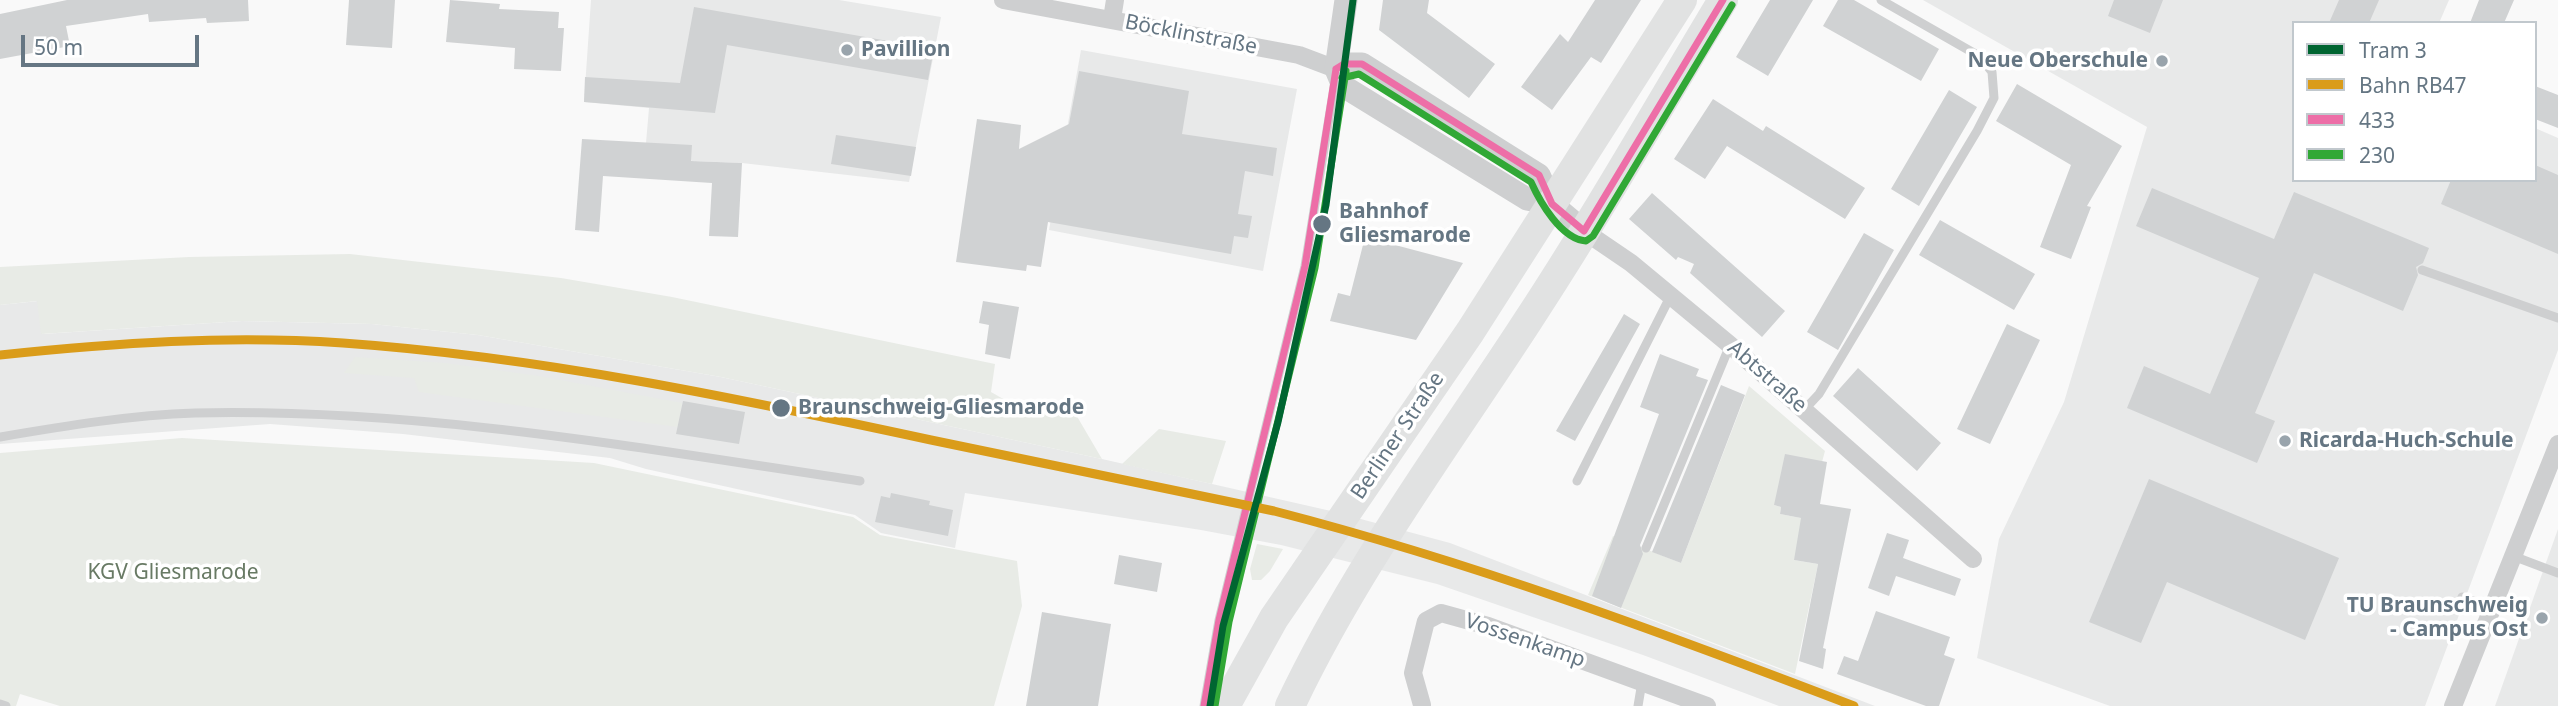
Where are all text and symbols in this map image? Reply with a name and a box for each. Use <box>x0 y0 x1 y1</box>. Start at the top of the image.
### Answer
street label: Böcklinstraße <box>1123 10 1259 60</box>
scale bar <box>24 21 203 65</box>
legend <box>2292 21 2537 182</box>
text: 50 m <box>34 33 83 61</box>
text: Tram 3 <box>2359 36 2427 64</box>
place label: Pavillion <box>861 37 950 63</box>
marker: Pavillion <box>839 42 855 58</box>
place label: Neue Oberschule <box>1967 48 2148 74</box>
marker: Neue Oberschule <box>2154 53 2170 69</box>
text: Bahn RB47 <box>2359 71 2467 99</box>
text: 433 <box>2359 106 2395 134</box>
text: 230 <box>2359 141 2395 169</box>
place label: Bahnhof Gliesmarode <box>1339 199 1471 249</box>
marker: Bahnhof Gliesmarode <box>1311 213 1333 235</box>
street label: Abtstraße <box>1722 336 1812 418</box>
street label: Berliner Straße <box>1346 368 1450 504</box>
place label: Braunschweig-Gliesmarode <box>798 395 1084 421</box>
marker: Braunschweig-Gliesmarode <box>770 397 792 419</box>
place label: Ricarda-Huch-Schule <box>2299 428 2513 454</box>
marker: Ricarda-Huch-Schule <box>2277 433 2293 449</box>
park label: KGV Gliesmarode <box>87 560 259 586</box>
place label: TU Braunschweig - Campus Ost <box>2347 593 2528 643</box>
street label: Vossenkamp <box>1462 609 1588 673</box>
marker: TU Braunschweig - Campus Ost <box>2534 610 2550 626</box>

